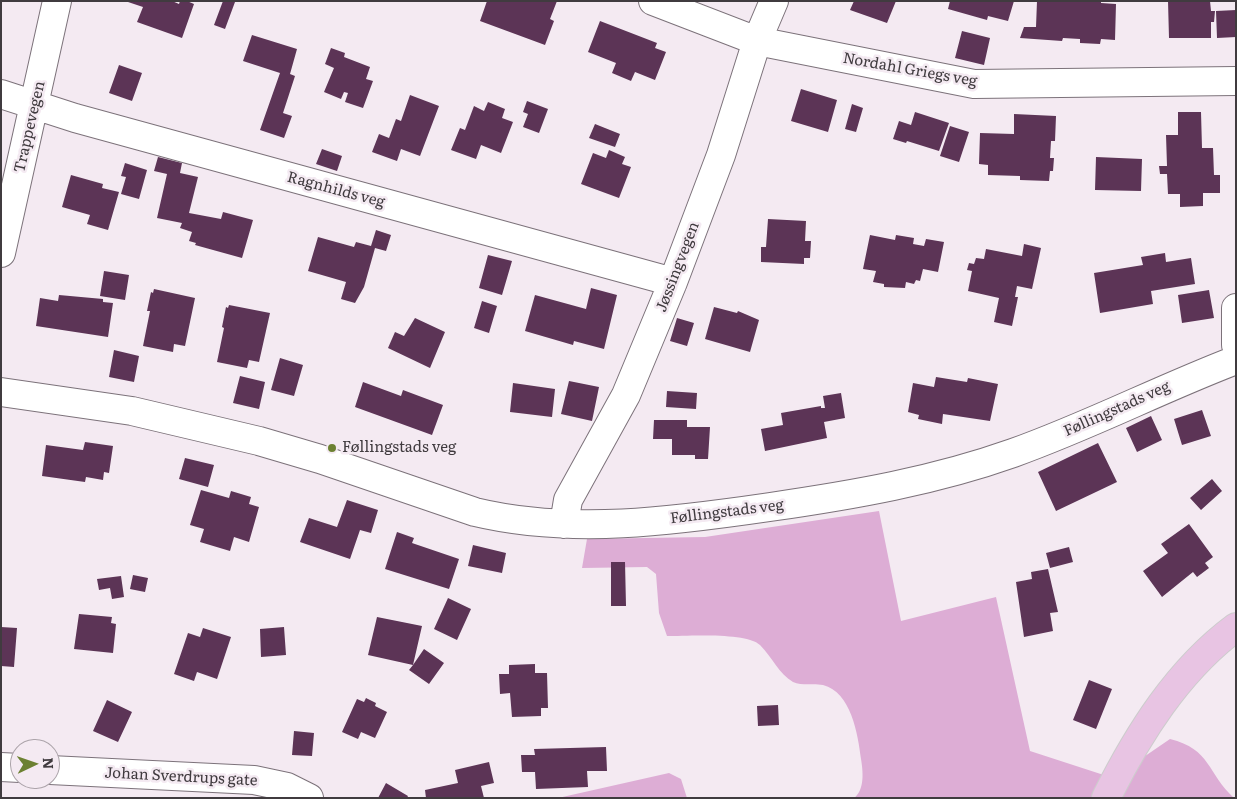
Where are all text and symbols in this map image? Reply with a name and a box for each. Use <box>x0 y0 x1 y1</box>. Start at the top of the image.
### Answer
street label: Nordahl Griegs veg <box>841 49 979 91</box>
street label: Trappevegen <box>11 79 49 175</box>
street label: Ragnhilds veg <box>285 168 387 212</box>
street label: Jøssingvegen <box>653 219 703 315</box>
street label: Føllingstads veg <box>1061 378 1173 440</box>
place label: Føllingstads veg <box>342 439 456 457</box>
marker: Føllingstads veg <box>326 442 338 454</box>
street label: Føllingstads veg <box>669 496 785 528</box>
north arrow <box>10 739 60 789</box>
text: N <box>39 757 59 770</box>
street label: Johan Sverdrups gate <box>104 764 258 790</box>

